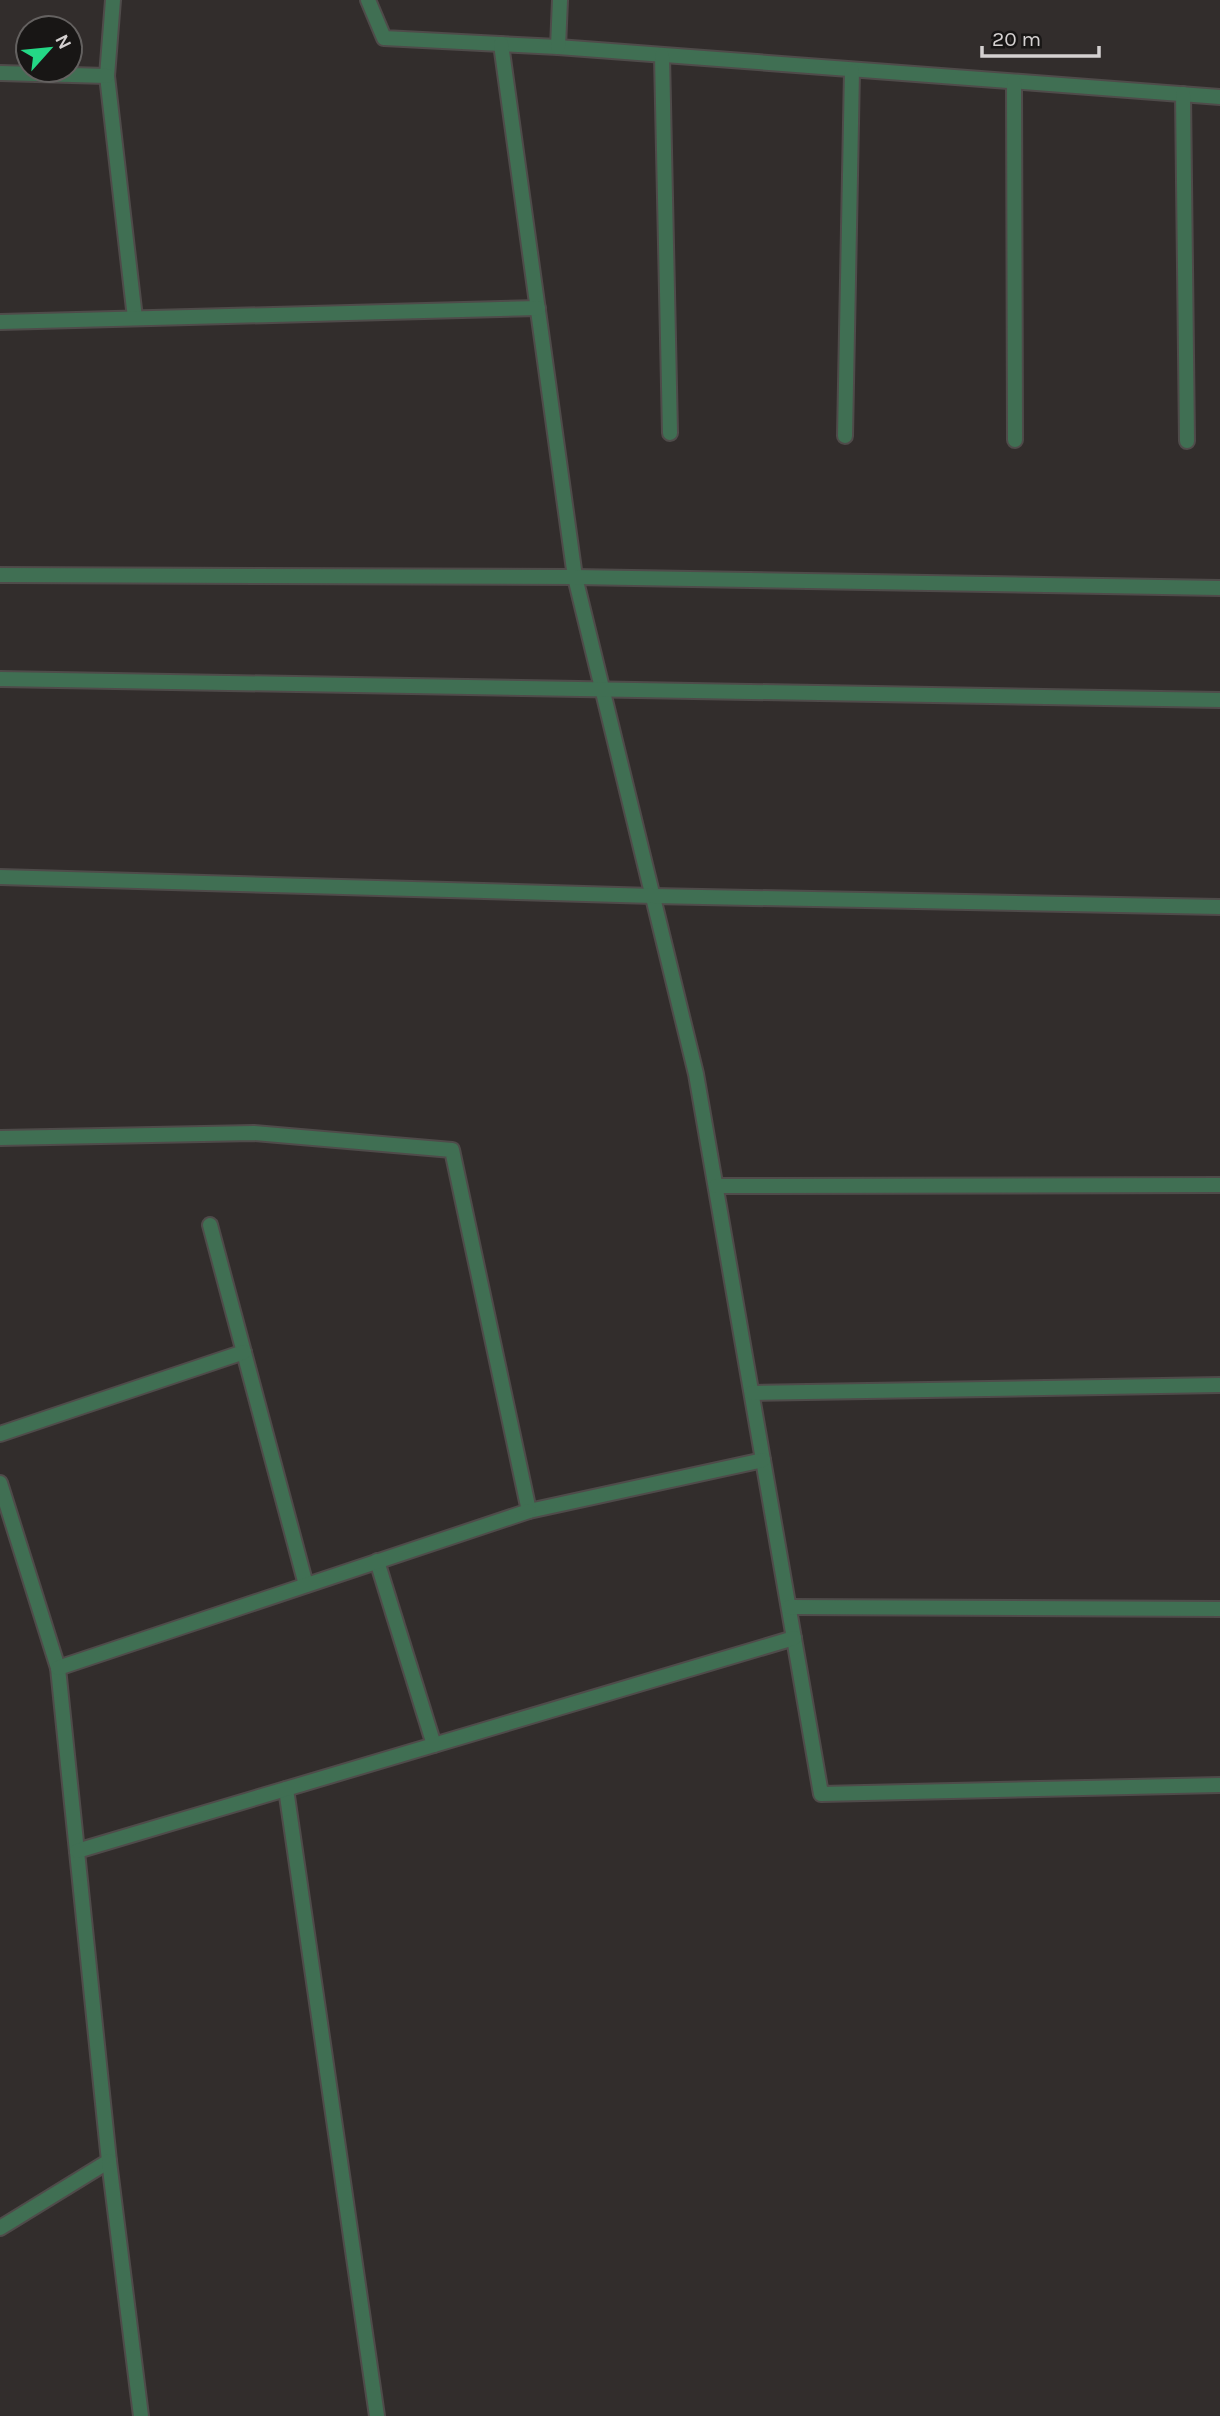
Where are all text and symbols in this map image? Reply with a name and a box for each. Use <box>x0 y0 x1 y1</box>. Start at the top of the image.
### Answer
north arrow <box>14 14 84 84</box>
scale bar <box>982 14 1099 58</box>
text: 20 m <box>992 27 1041 51</box>
text: N <box>50 31 76 53</box>

